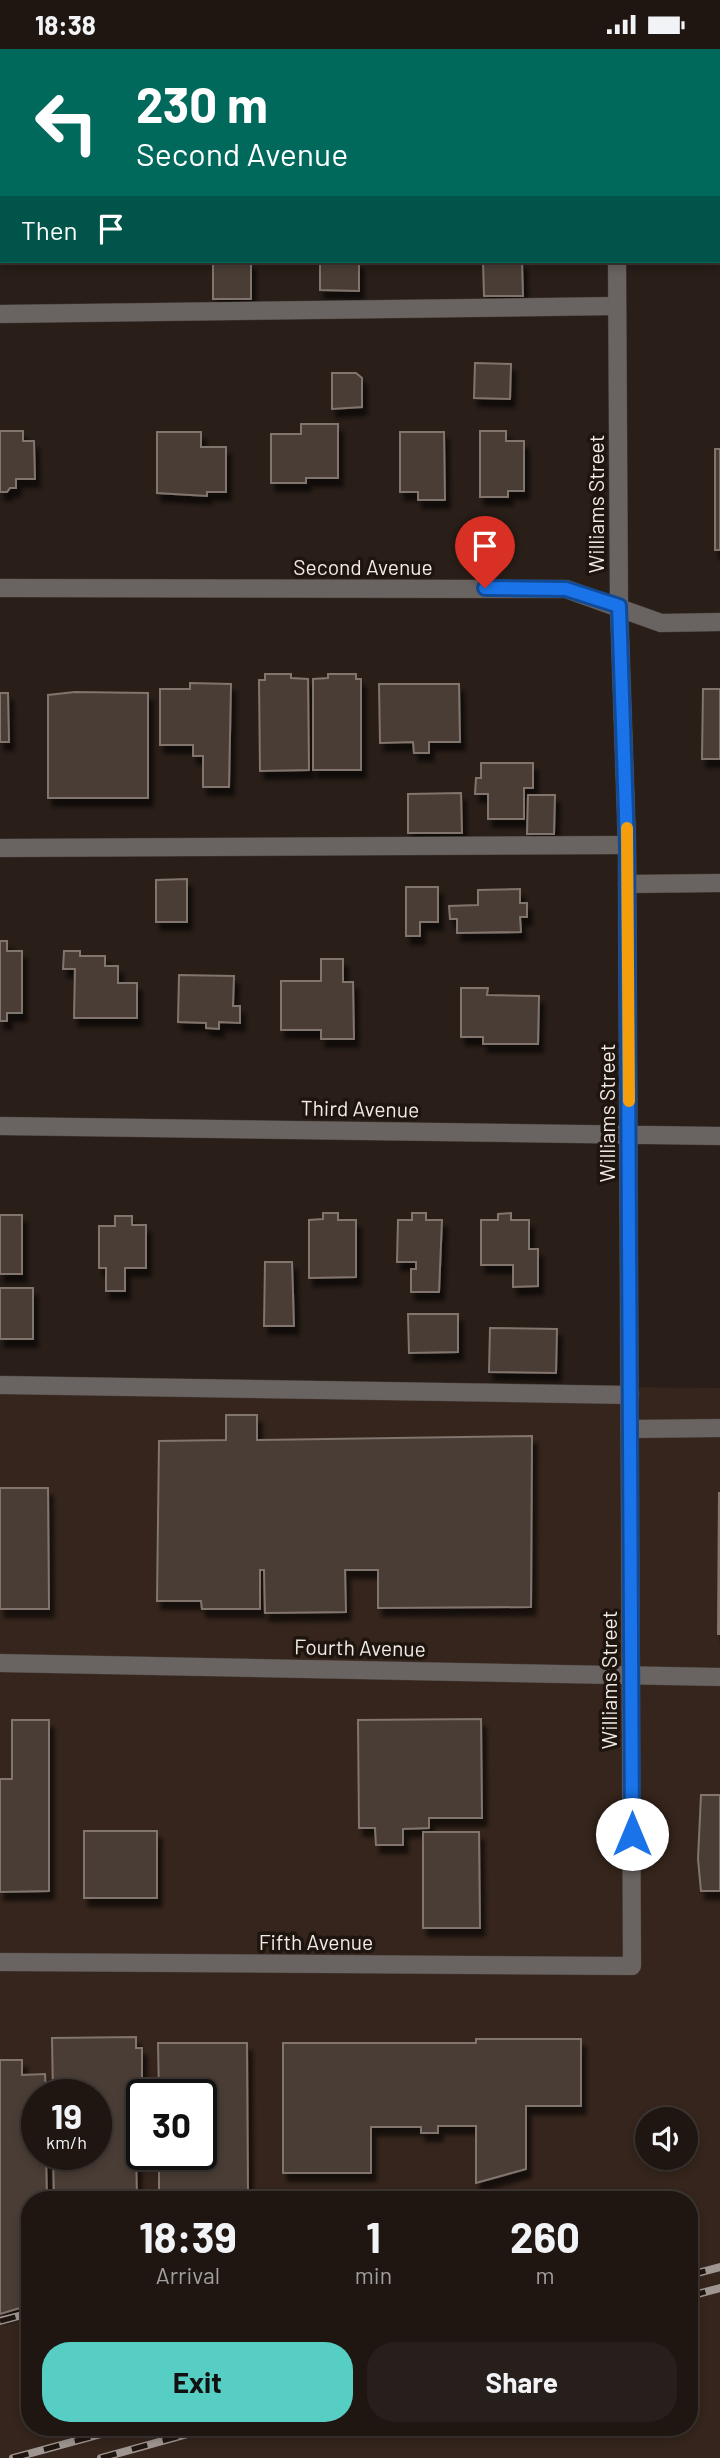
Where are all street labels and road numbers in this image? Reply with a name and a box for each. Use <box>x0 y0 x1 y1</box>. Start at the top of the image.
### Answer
street label: Williams Street <box>583 435 608 573</box>
street label: Second Avenue <box>293 554 433 579</box>
street label: Williams Street <box>594 1044 619 1182</box>
street label: Third Avenue <box>301 1094 419 1122</box>
street label: Williams Street <box>596 1611 621 1749</box>
street label: Fourth Avenue <box>294 1633 426 1661</box>
street label: Fifth Avenue <box>259 1929 373 1954</box>

